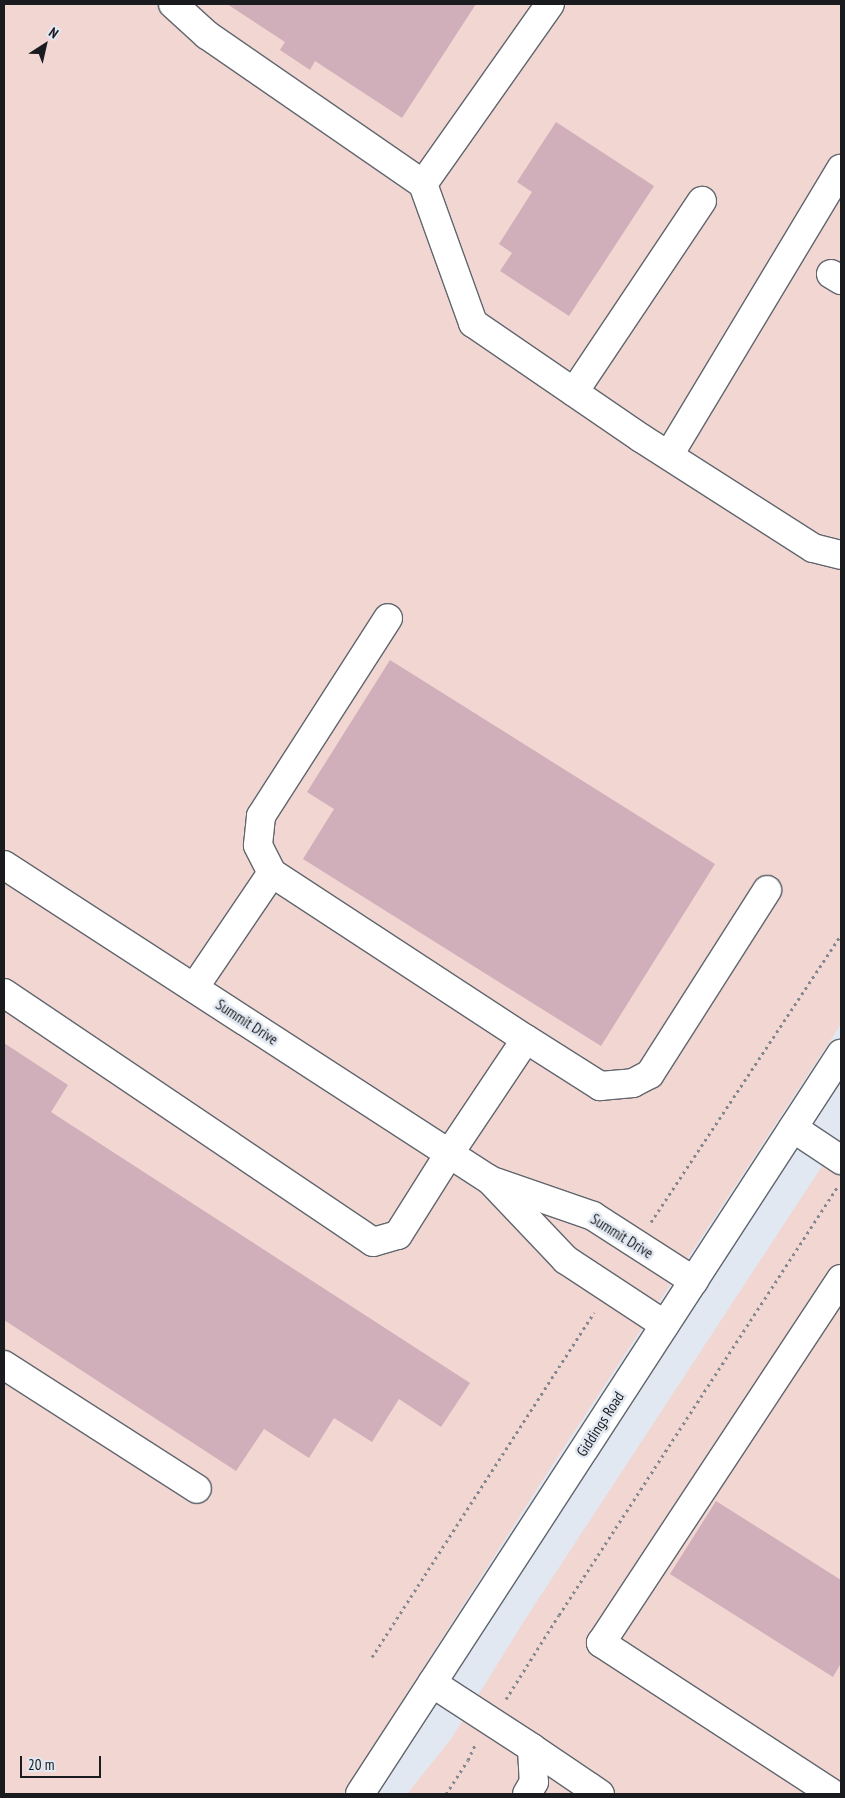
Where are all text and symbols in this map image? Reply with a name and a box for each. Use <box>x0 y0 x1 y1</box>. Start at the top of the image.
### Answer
north arrow <box>20 20 70 70</box>
text: N <box>45 23 62 42</box>
street label: Summit Drive <box>213 995 281 1049</box>
street label: Summit Drive <box>587 1210 657 1262</box>
street label: Giddings Road <box>572 1388 628 1460</box>
scale bar <box>22 1746 104 1778</box>
text: 20 m <box>28 1755 54 1774</box>

